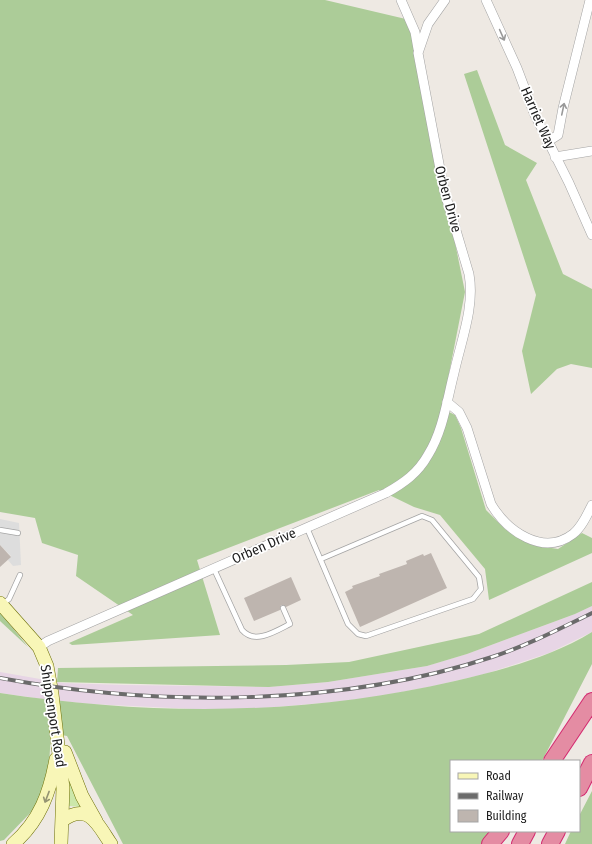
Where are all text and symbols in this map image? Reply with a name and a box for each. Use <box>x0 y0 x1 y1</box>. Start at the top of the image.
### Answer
one-way arrow <box>499 29 506 41</box>
street label: Harriet Way <box>517 84 560 152</box>
one-way arrow <box>560 103 568 116</box>
street label: Orben Drive <box>431 164 465 234</box>
street label: Orben Drive <box>229 524 299 568</box>
street label: Shippenport Road <box>36 663 70 769</box>
legend <box>450 760 580 832</box>
text: Road <box>486 769 511 783</box>
text: Railway <box>486 789 524 803</box>
one-way arrow <box>42 791 50 803</box>
text: Building <box>486 809 527 823</box>

